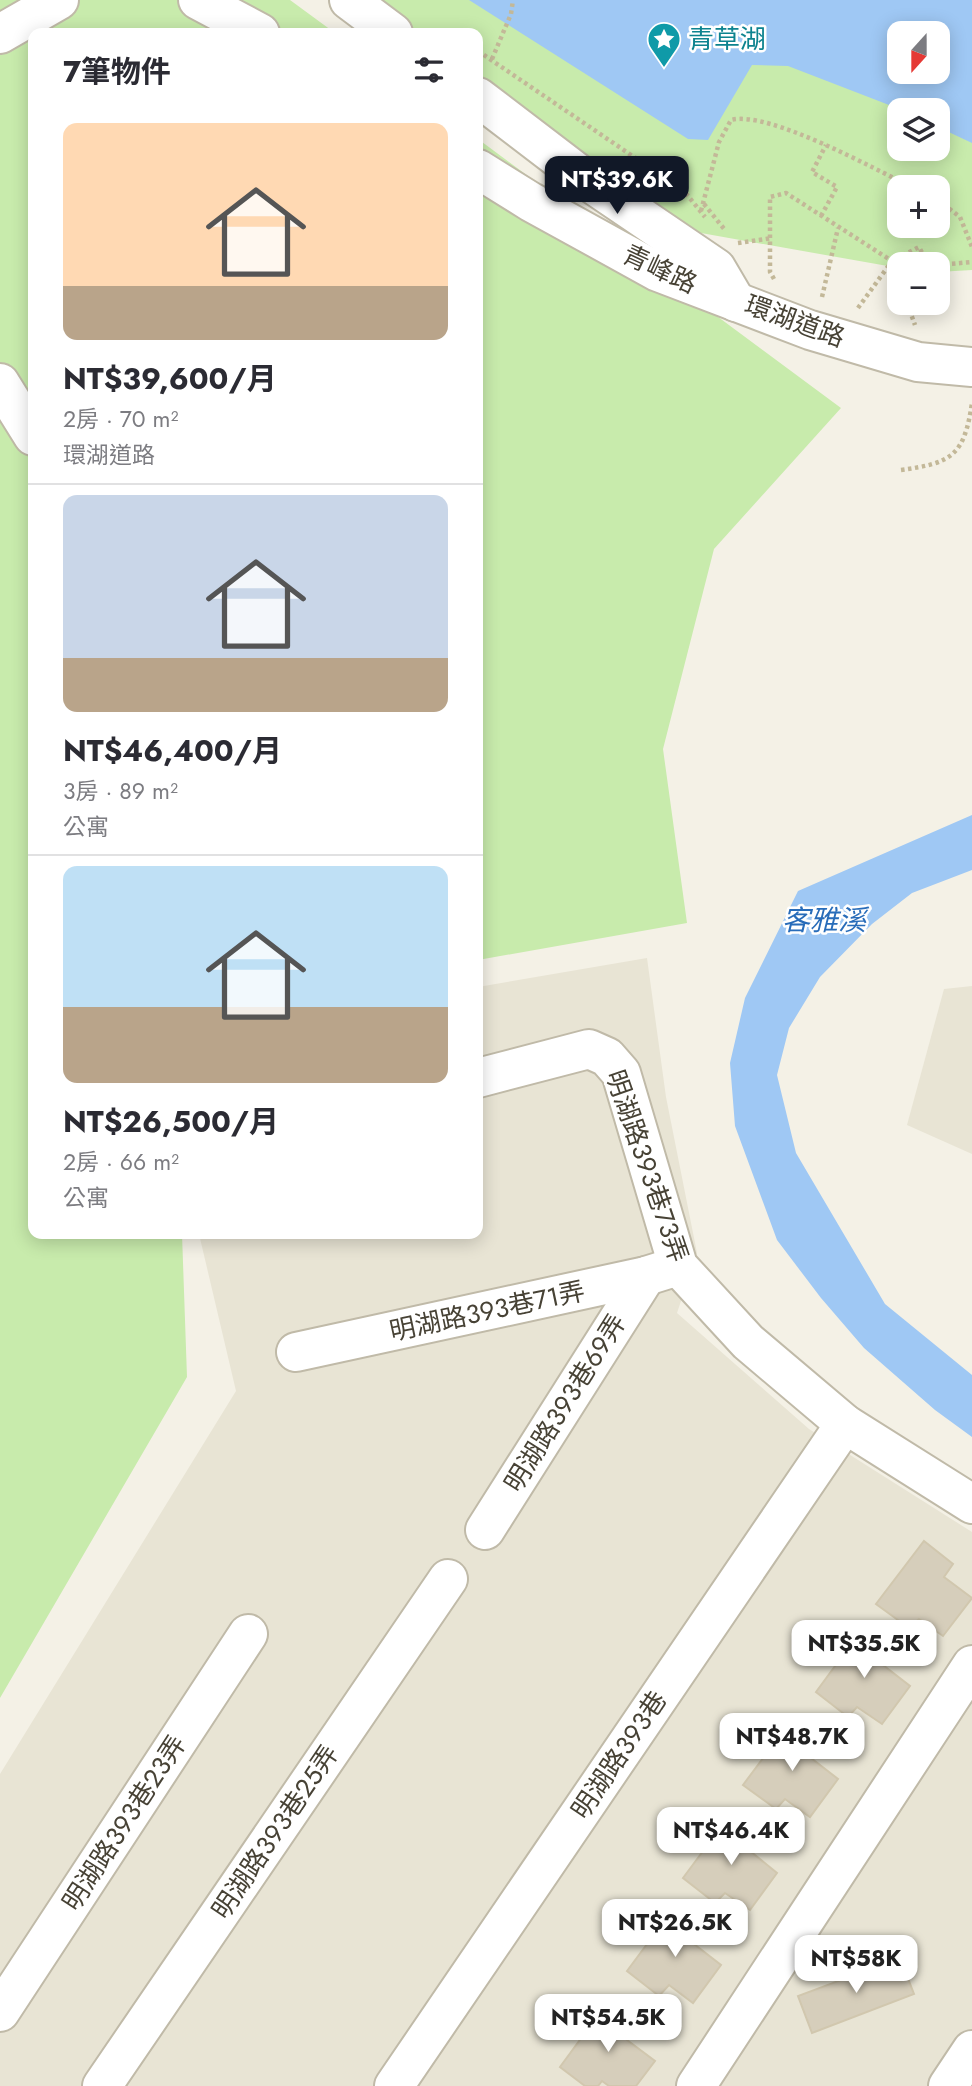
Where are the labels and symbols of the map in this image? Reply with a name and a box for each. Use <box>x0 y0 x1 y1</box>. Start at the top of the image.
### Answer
place icon: 青草湖 <box>645 20 683 69</box>
place label: 青草湖 <box>688 20 766 58</box>
north arrow <box>887 21 950 84</box>
pin: NT$39.6K <box>545 156 689 216</box>
street label: 青峰路 <box>617 235 703 303</box>
street label: 環湖道路 <box>740 285 850 357</box>
water label: 客雅溪 <box>782 900 870 941</box>
street label: 明湖路393巷73弄 <box>596 1065 698 1267</box>
street label: 明湖路393巷71弄 <box>386 1272 588 1350</box>
street label: 明湖路393巷69弄 <box>495 1307 635 1499</box>
pin: NT$35.5K <box>792 1620 936 1680</box>
street label: 明湖路393巷 <box>562 1683 676 1827</box>
pin: NT$48.7K <box>720 1714 864 1773</box>
street label: 明湖路393巷23弄 <box>53 1728 195 1918</box>
street label: 明湖路393巷25弄 <box>203 1737 347 1927</box>
pin: NT$46.4K <box>659 1808 803 1867</box>
pin: NT$26.5K <box>603 1899 747 1959</box>
pin: NT$58K <box>799 1936 913 1995</box>
pin: NT$54.5K <box>536 1994 680 2054</box>

